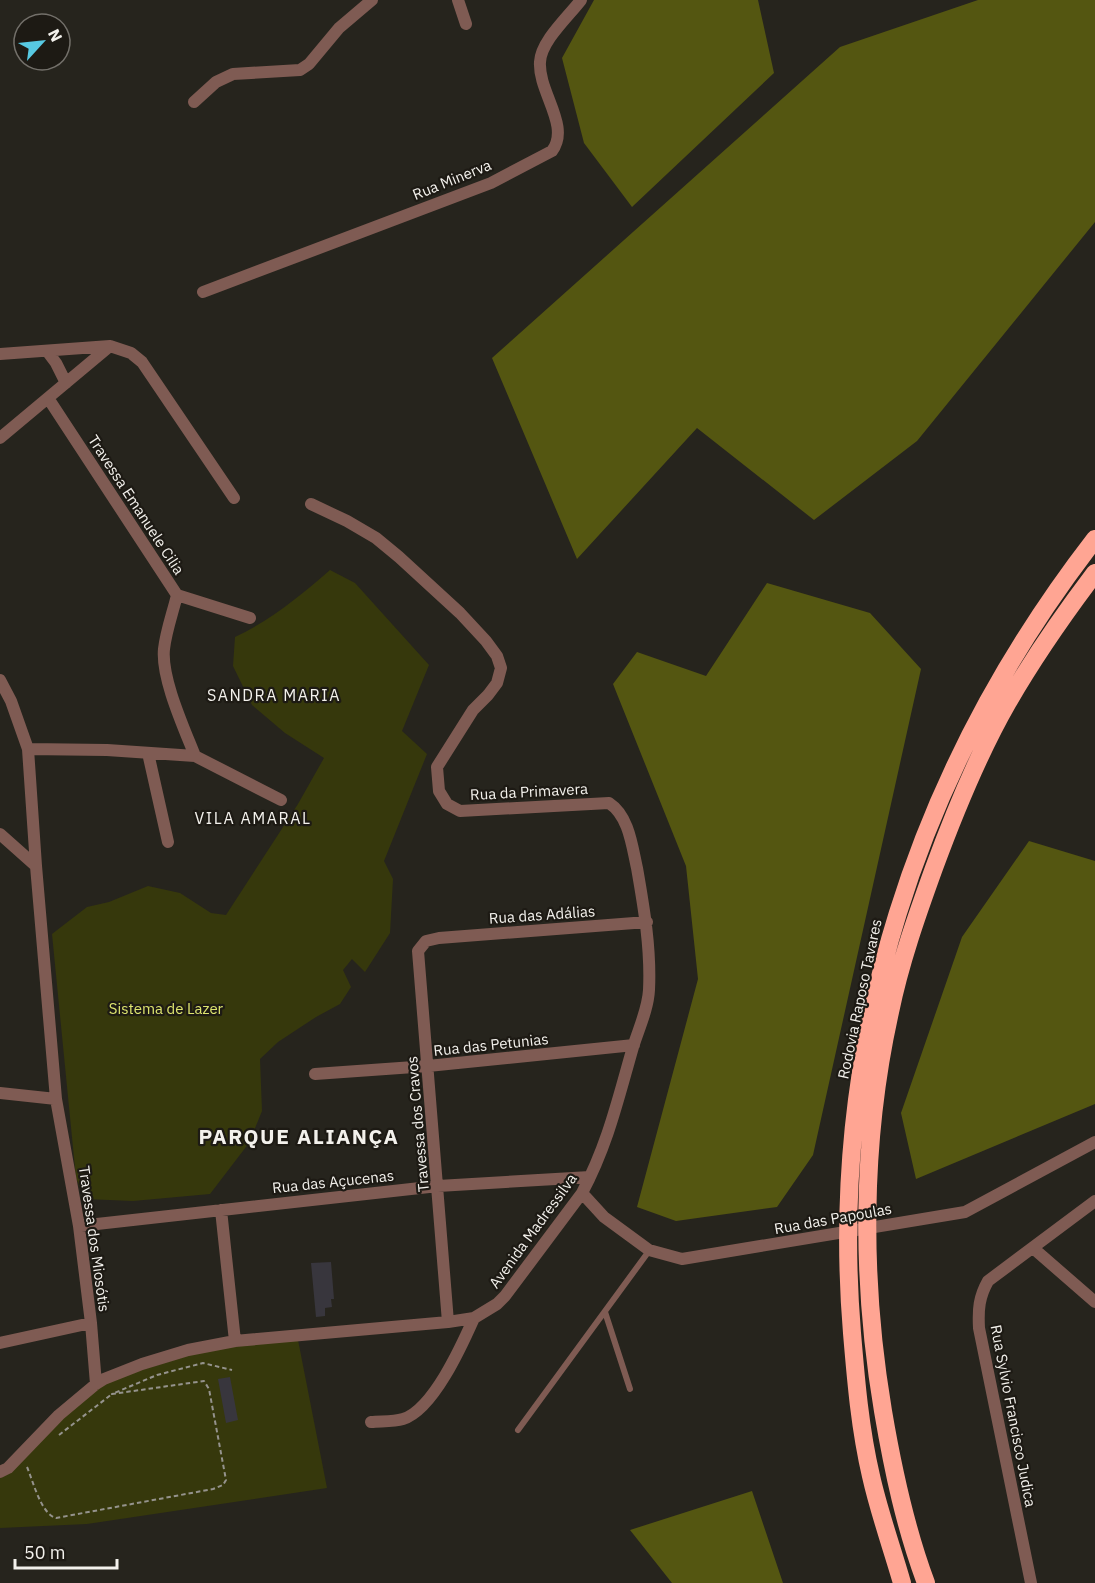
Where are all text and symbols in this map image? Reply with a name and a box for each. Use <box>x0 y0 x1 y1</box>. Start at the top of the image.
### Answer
north arrow <box>12 12 72 72</box>
text: N <box>44 25 67 45</box>
street label: Rua Minerva <box>410 155 494 204</box>
street label: Travessa Emanuele Cilia <box>84 431 189 578</box>
district label: SANDRA MARIA <box>207 685 341 705</box>
street label: Rua da Primavera <box>470 779 588 804</box>
district label: VILA AMARAL <box>194 808 312 828</box>
street label: Rua das Adálias <box>488 901 596 928</box>
street label: Rodovia Raposo Tavares <box>833 917 886 1081</box>
park label: Sistema de Lazer <box>109 999 224 1018</box>
street label: Rua das Petunias <box>432 1029 549 1060</box>
street label: Travessa dos Cravos <box>402 1055 433 1193</box>
district label: PARQUE ALIANÇA <box>199 1122 399 1150</box>
street label: Travessa dos Miosótis <box>75 1165 114 1313</box>
street label: Rua das Açucenas <box>271 1166 395 1197</box>
street label: Avenida Madressilva <box>485 1170 581 1292</box>
street label: Rua das Papoulas <box>773 1199 893 1238</box>
street label: Rua Sylvio Francisco Judica <box>987 1323 1040 1509</box>
scale bar <box>15 1532 117 1570</box>
text: 50 m <box>24 1541 66 1564</box>

